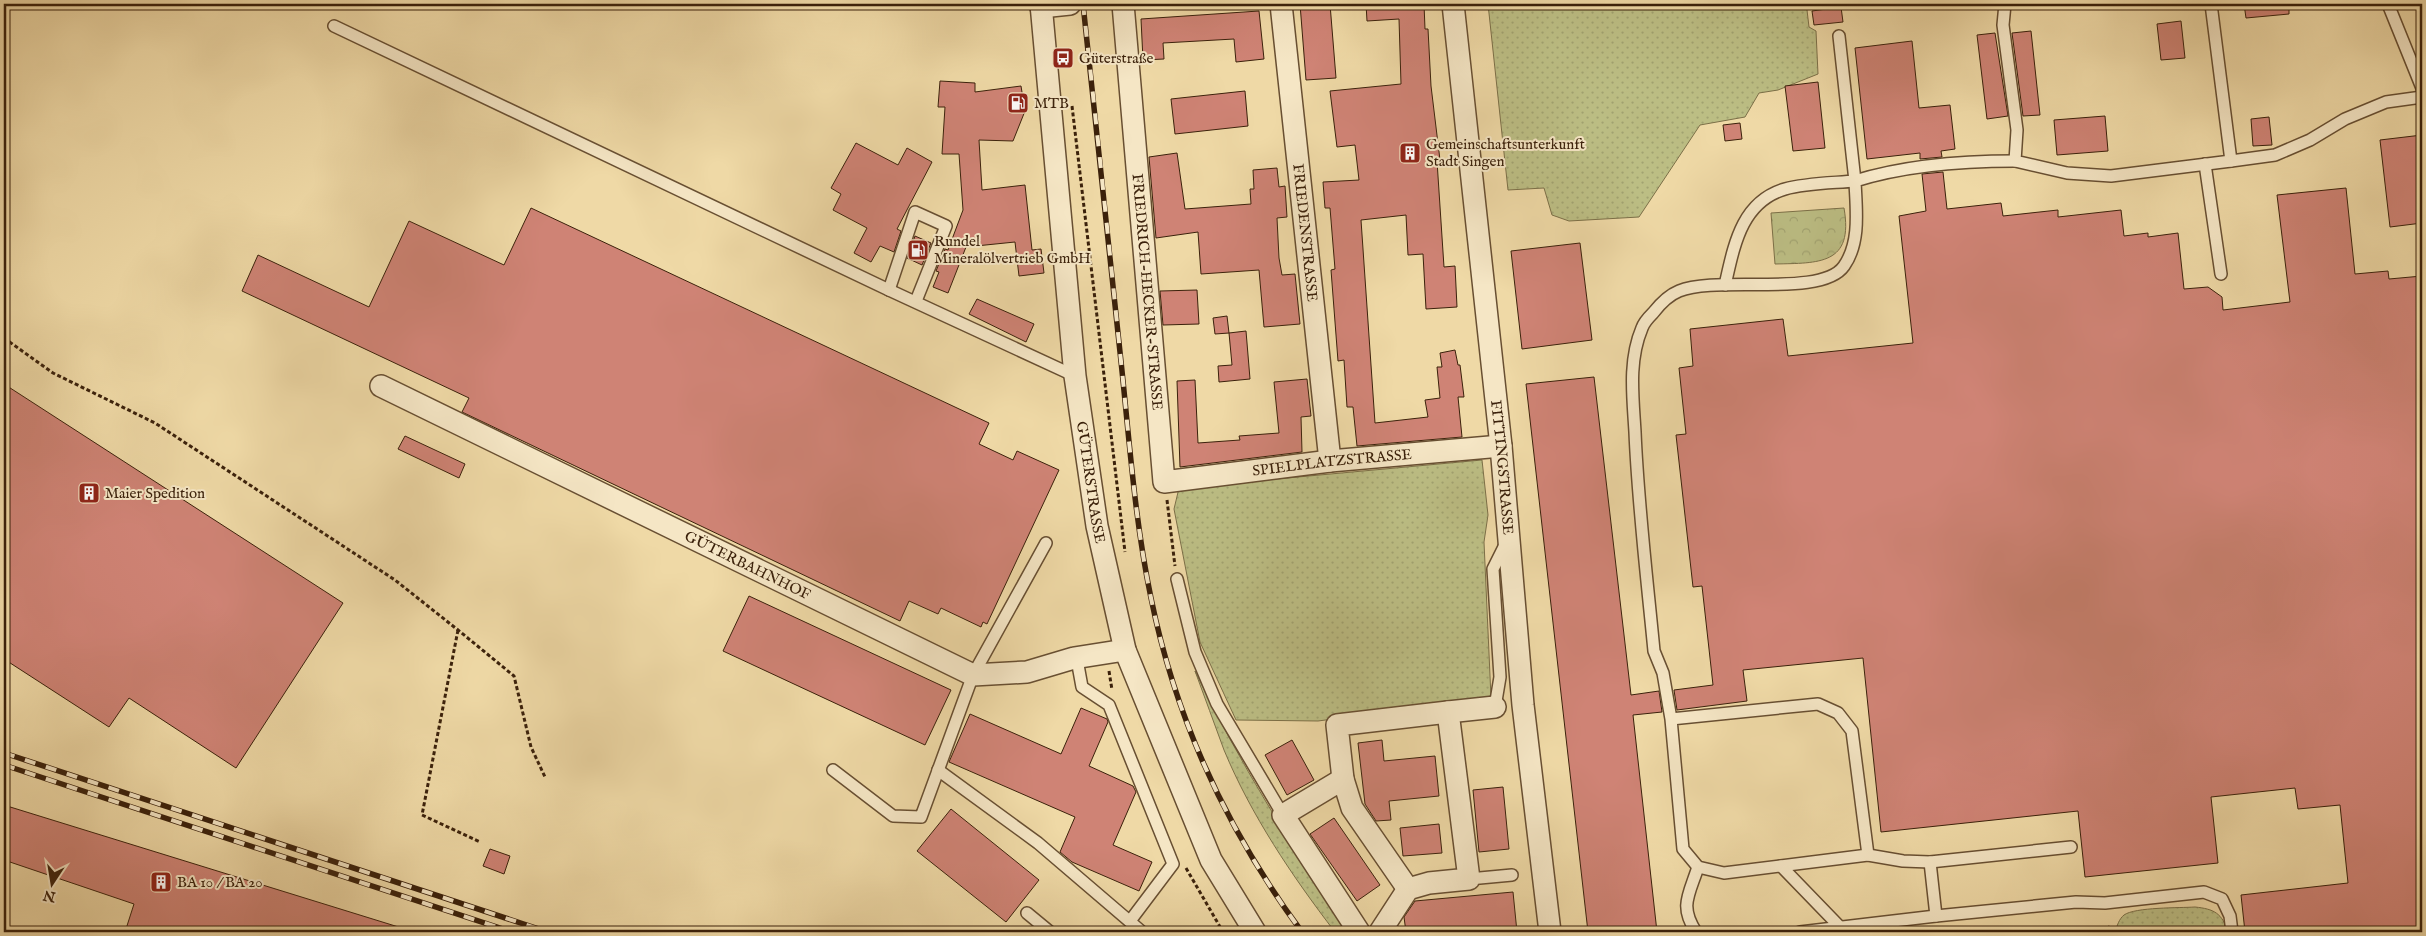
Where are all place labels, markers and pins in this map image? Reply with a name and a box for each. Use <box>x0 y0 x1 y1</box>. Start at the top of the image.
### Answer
bus stop icon: Güterstraße <box>1051 46 1075 70</box>
place label: Güterstraße <box>1079 49 1153 68</box>
fuel station icon: MTB <box>1006 91 1030 115</box>
place label: MTB <box>1034 94 1069 113</box>
place label: Gemeinschaftsunterkunft Stadt Singen <box>1426 135 1585 171</box>
building icon: Gemeinschaftsunterkunft Stadt Singen <box>1398 141 1422 165</box>
place label: Rundel Mineralölvertrieb GmbH <box>934 232 1091 268</box>
fuel station icon: Rundel Mineralölvertrieb GmbH <box>906 238 930 262</box>
building icon: Maier Spedition <box>77 481 101 505</box>
place label: Maier Spedition <box>105 484 205 503</box>
building icon: BA 10 / BA 20 <box>149 870 173 894</box>
place label: BA 10 / BA 20 <box>177 873 263 892</box>

